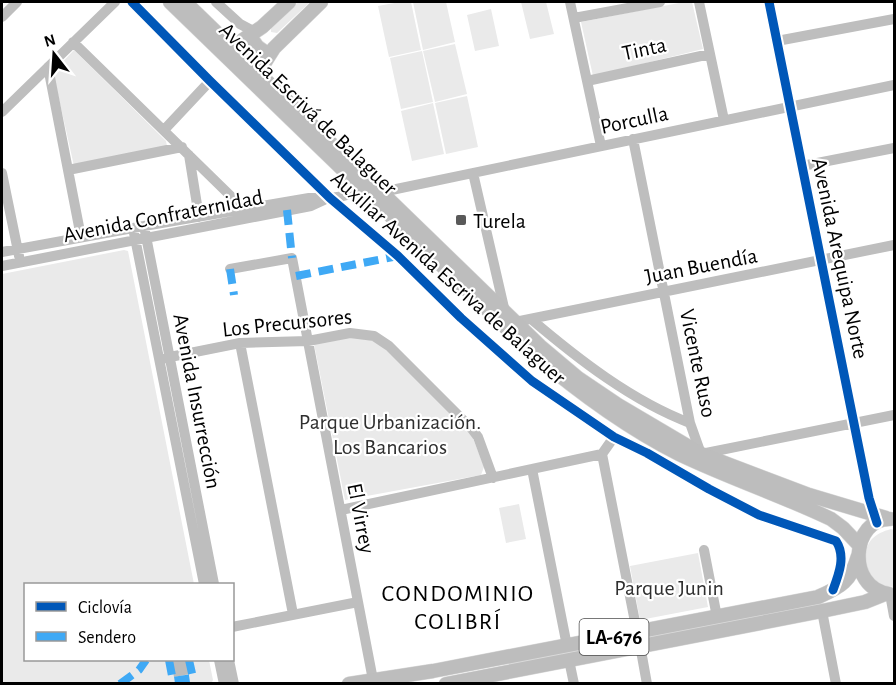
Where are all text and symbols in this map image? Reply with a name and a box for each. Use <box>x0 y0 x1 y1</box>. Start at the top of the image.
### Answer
street label: Avenida Escrivá de Balaguer <box>215 18 401 199</box>
north arrow <box>24 24 84 84</box>
text: N <box>42 31 58 50</box>
street label: Tinta <box>620 34 668 64</box>
street label: Porculla <box>598 102 670 138</box>
street label: Avenida Arequipa Norte <box>808 156 872 361</box>
street label: Auxiliar Avenida Escriva de Balaguer <box>327 167 570 389</box>
street label: Avenida Confraternidad <box>61 186 265 246</box>
place label: Turela <box>473 210 526 232</box>
marker: Turela <box>454 213 468 227</box>
street label: Juan Buendía <box>643 244 759 288</box>
street label: Los Precursores <box>221 305 353 341</box>
street label: Vicente Ruso <box>676 307 720 419</box>
street label: Avenida Insurrección <box>169 312 225 491</box>
park label: Parque Urbanización. Los Bancarios <box>299 411 481 458</box>
street label: El Virrey <box>343 481 379 556</box>
park label: Parque Junin <box>614 577 724 599</box>
district label: CONDOMINIO COLIBRÍ <box>382 582 534 634</box>
legend <box>24 583 234 661</box>
text: Ciclovía <box>78 599 132 617</box>
road number: LA-676 <box>580 619 648 655</box>
text: Sendero <box>78 629 136 647</box>

